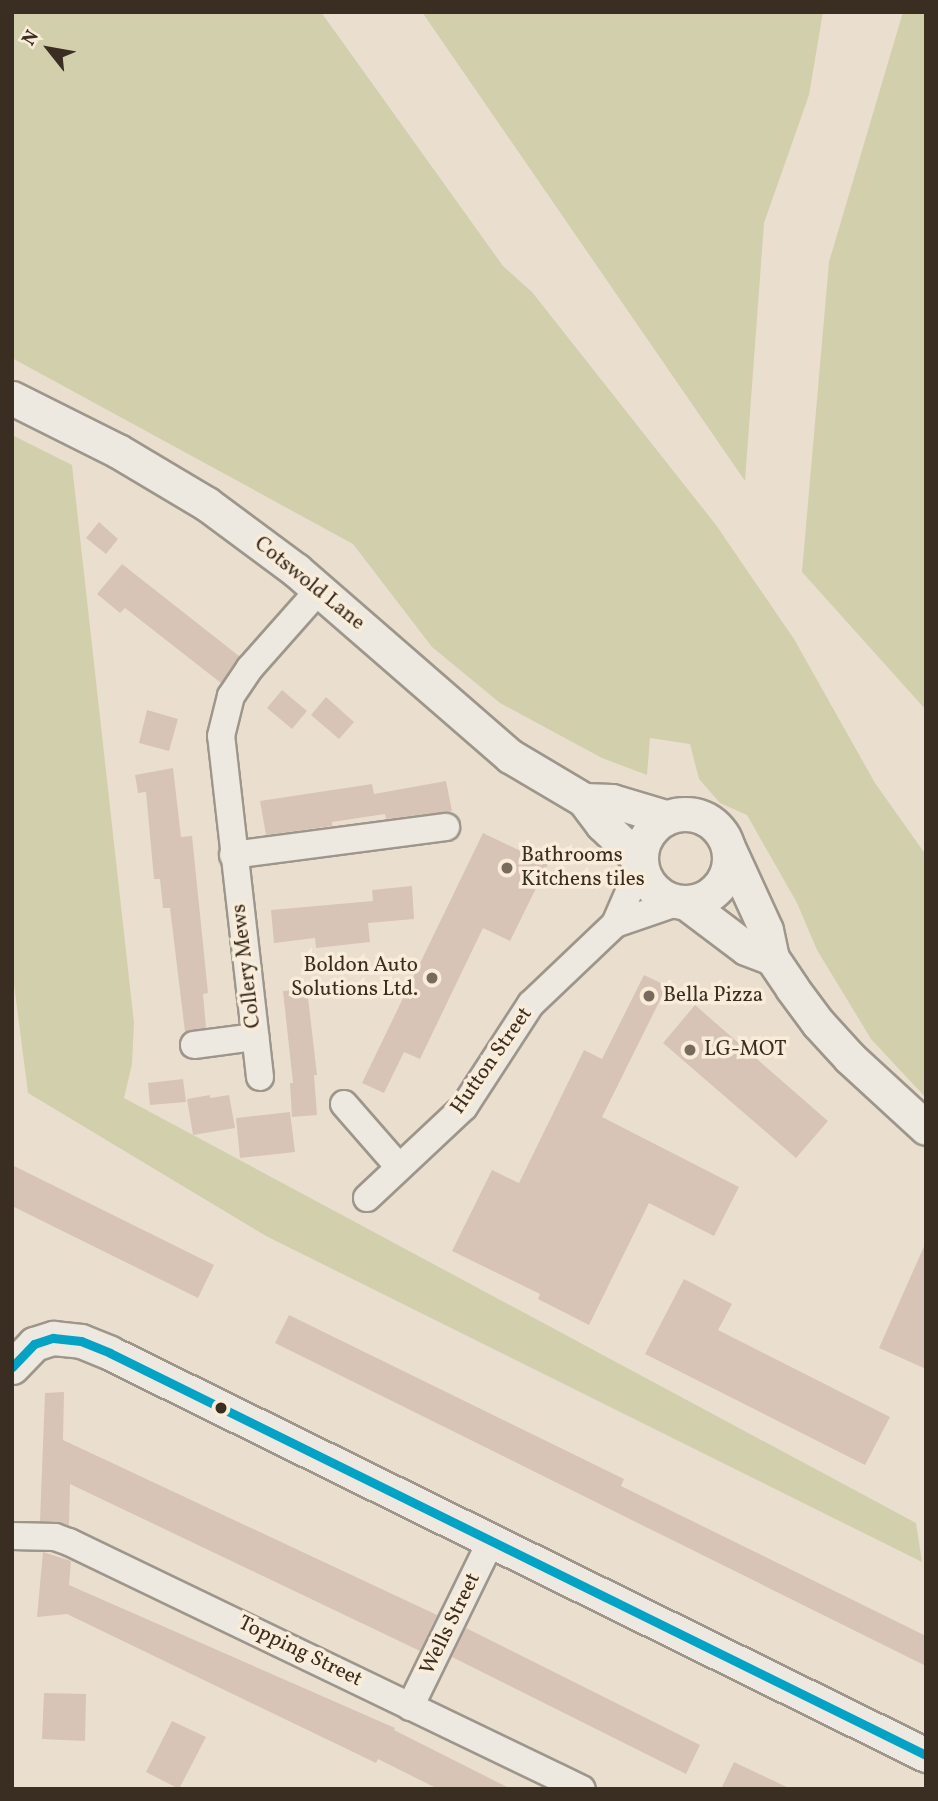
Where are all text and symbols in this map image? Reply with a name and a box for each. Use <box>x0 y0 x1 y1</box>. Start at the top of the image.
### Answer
north arrow <box>14 14 84 84</box>
text: N <box>16 26 46 51</box>
street label: Cotswold Lane <box>249 532 369 636</box>
place label: Bathrooms Kitchens tiles <box>521 843 645 893</box>
marker: Bathrooms Kitchens tiles <box>499 860 515 876</box>
street label: Collery Mews <box>227 902 267 1030</box>
place label: Boldon Auto Solutions Ltd. <box>291 953 418 1003</box>
marker: Boldon Auto Solutions Ltd. <box>424 970 440 986</box>
place label: Bella Pizza <box>663 983 763 1009</box>
marker: Bella Pizza <box>641 988 657 1004</box>
street label: Hutton Street <box>446 1003 538 1119</box>
place label: LG-MOT <box>704 1037 786 1063</box>
marker: LG-MOT <box>682 1042 698 1058</box>
unlabelled marker <box>214 1401 228 1415</box>
street label: Wells Street <box>416 1569 486 1679</box>
street label: Topping Street <box>234 1611 366 1693</box>

